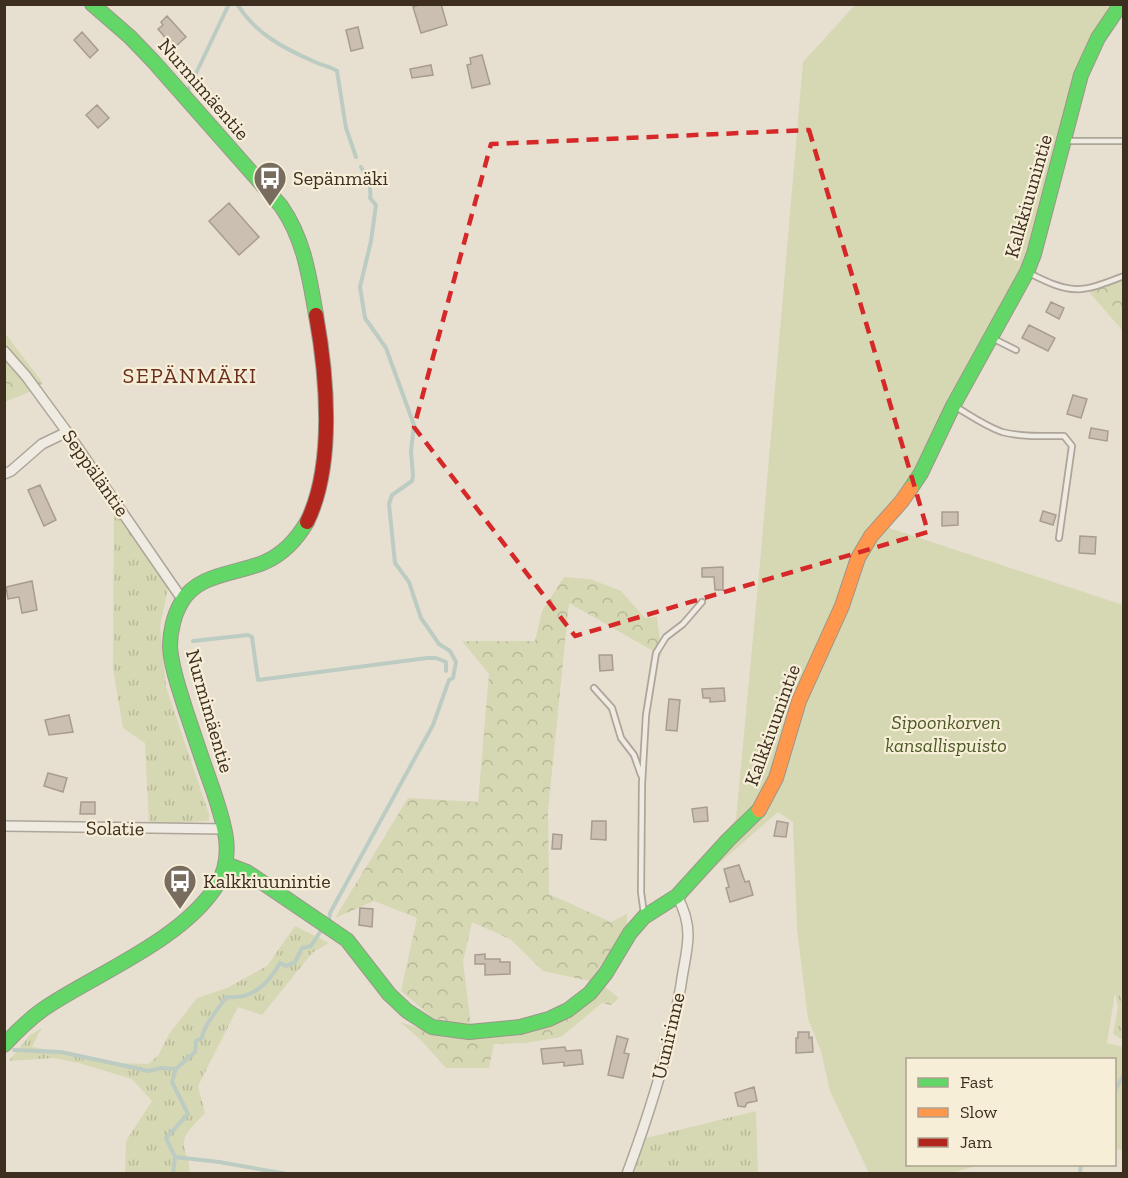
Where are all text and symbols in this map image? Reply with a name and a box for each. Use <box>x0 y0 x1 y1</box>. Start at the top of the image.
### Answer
street label: Nurmimäentie <box>153 33 255 145</box>
street label: Kalkkiuunintie <box>999 131 1057 261</box>
bus stop icon: Sepänmäki <box>252 160 288 207</box>
place label: Sepänmäki <box>293 166 388 190</box>
district label: SEPÄNMÄKI <box>122 362 258 389</box>
street label: Seppäläntie <box>57 425 135 521</box>
street label: Nurmimäentie <box>181 647 239 775</box>
street label: Kalkkiuunintie <box>739 661 805 789</box>
park label: Sipoonkorven kansallispuisto <box>885 710 1007 757</box>
street label: Solatie <box>86 815 144 841</box>
bus stop icon: Kalkkiuunintie <box>162 863 198 910</box>
place label: Kalkkiuunintie <box>203 869 331 893</box>
street label: Uunirinne <box>646 990 690 1082</box>
legend <box>906 1058 1116 1166</box>
text: Fast <box>960 1071 993 1093</box>
text: Slow <box>960 1101 997 1123</box>
text: Jam <box>960 1131 992 1153</box>

